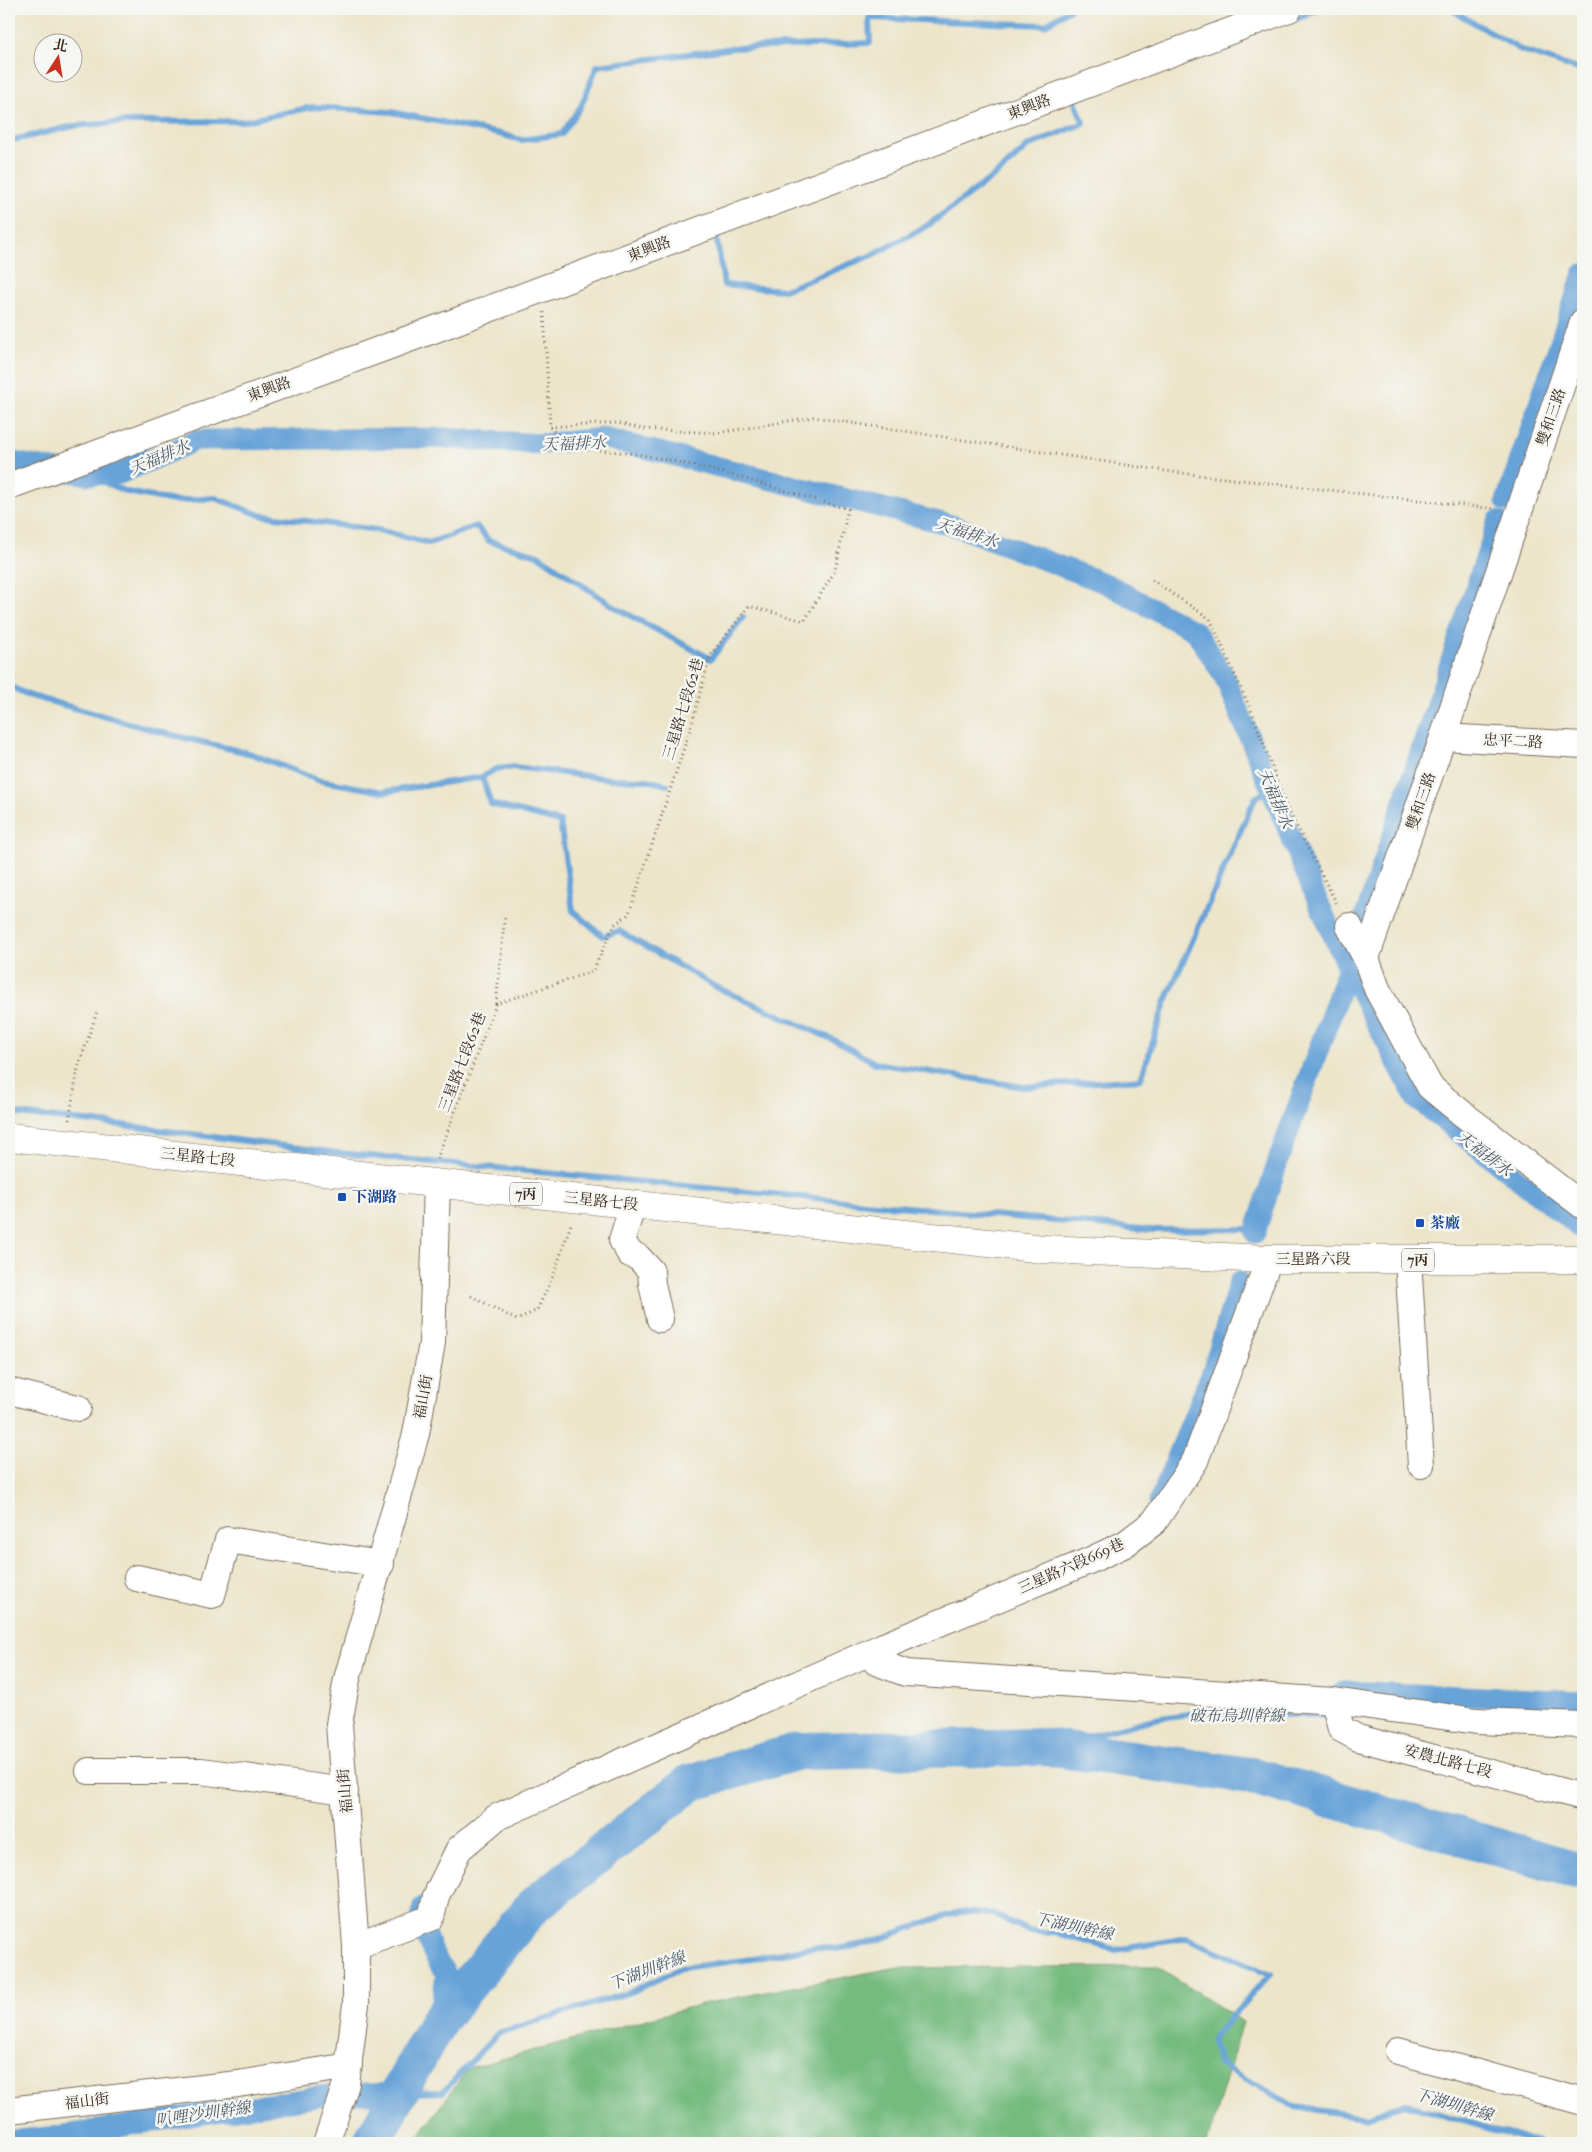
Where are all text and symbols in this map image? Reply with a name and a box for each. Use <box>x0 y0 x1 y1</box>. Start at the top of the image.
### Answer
north arrow <box>32 32 82 82</box>
text: 北 <box>52 36 69 56</box>
street label: 東興路 <box>1005 91 1053 123</box>
street label: 東興路 <box>625 233 673 265</box>
street label: 東興路 <box>245 373 293 405</box>
street label: 雙和三路 <box>1533 386 1569 448</box>
water label: 天福排水 <box>542 433 608 454</box>
water label: 天福排水 <box>126 435 194 479</box>
water label: 天福排水 <box>933 514 1002 552</box>
street label: 三星路七段62巷 <box>659 656 707 762</box>
street label: 忠平二路 <box>1483 730 1543 752</box>
water label: 天福排水 <box>1254 765 1298 833</box>
street label: 雙和三路 <box>1403 770 1439 832</box>
street label: 三星路七段62巷 <box>435 1009 489 1115</box>
water label: 天福排水 <box>1454 1126 1517 1182</box>
street label: 三星路七段 <box>160 1144 236 1170</box>
road number: 7丙 <box>510 1182 542 1206</box>
place label: 下湖路 <box>352 1188 397 1206</box>
street label: 三星路七段 <box>563 1188 639 1214</box>
marker: 下湖路 <box>336 1191 348 1203</box>
place label: 茶廠 <box>1430 1214 1460 1232</box>
marker: 茶廠 <box>1414 1217 1426 1229</box>
road number: 7丙 <box>1402 1248 1434 1272</box>
street label: 三星路六段 <box>1275 1250 1351 1268</box>
street label: 福山街 <box>410 1373 436 1421</box>
street label: 三星路六段669巷 <box>1015 1535 1127 1597</box>
water label: 破布烏圳幹線 <box>1189 1706 1287 1725</box>
street label: 安農北路七段 <box>1402 1741 1494 1781</box>
street label: 福山街 <box>334 1768 356 1814</box>
water label: 下湖圳幹線 <box>1033 1909 1117 1945</box>
water label: 下湖圳幹線 <box>606 1947 690 1994</box>
water label: 下湖圳幹線 <box>1413 2084 1497 2125</box>
street label: 福山街 <box>64 2089 110 2113</box>
water label: 叭哩沙圳幹線 <box>154 2097 254 2130</box>

